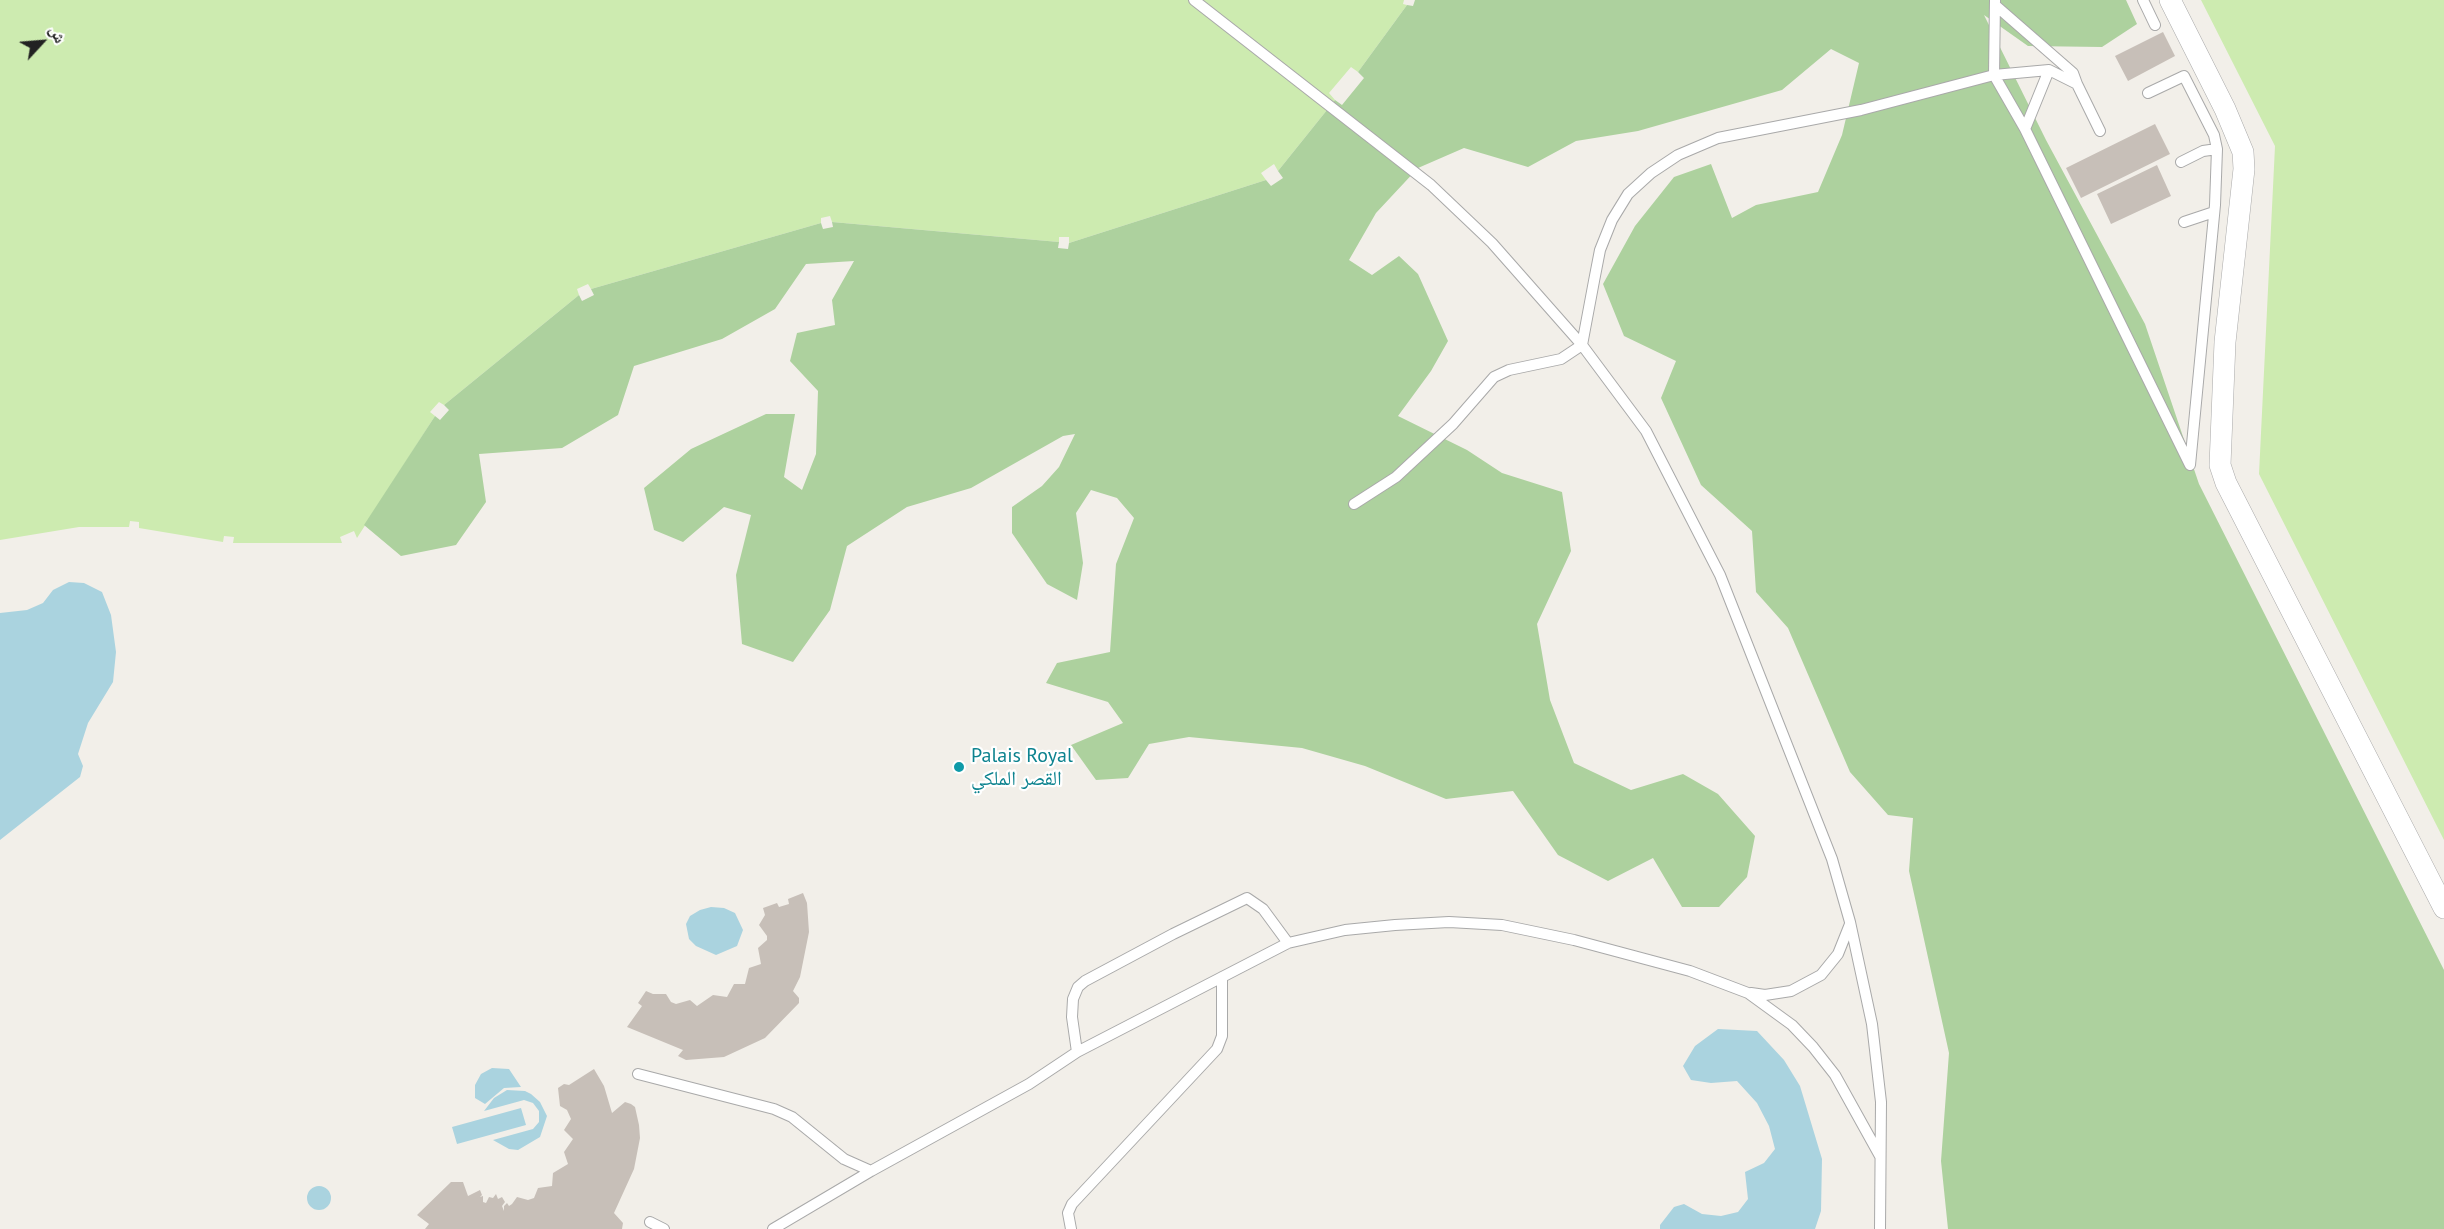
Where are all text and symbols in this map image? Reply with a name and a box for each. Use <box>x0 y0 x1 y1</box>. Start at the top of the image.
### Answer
north arrow <box>12 12 72 72</box>
text: ش <box>45 22 71 46</box>
place label: Palais Royal القصر الملكي <box>971 744 1073 791</box>
marker: Palais Royal القصر الملكي <box>952 760 966 774</box>

